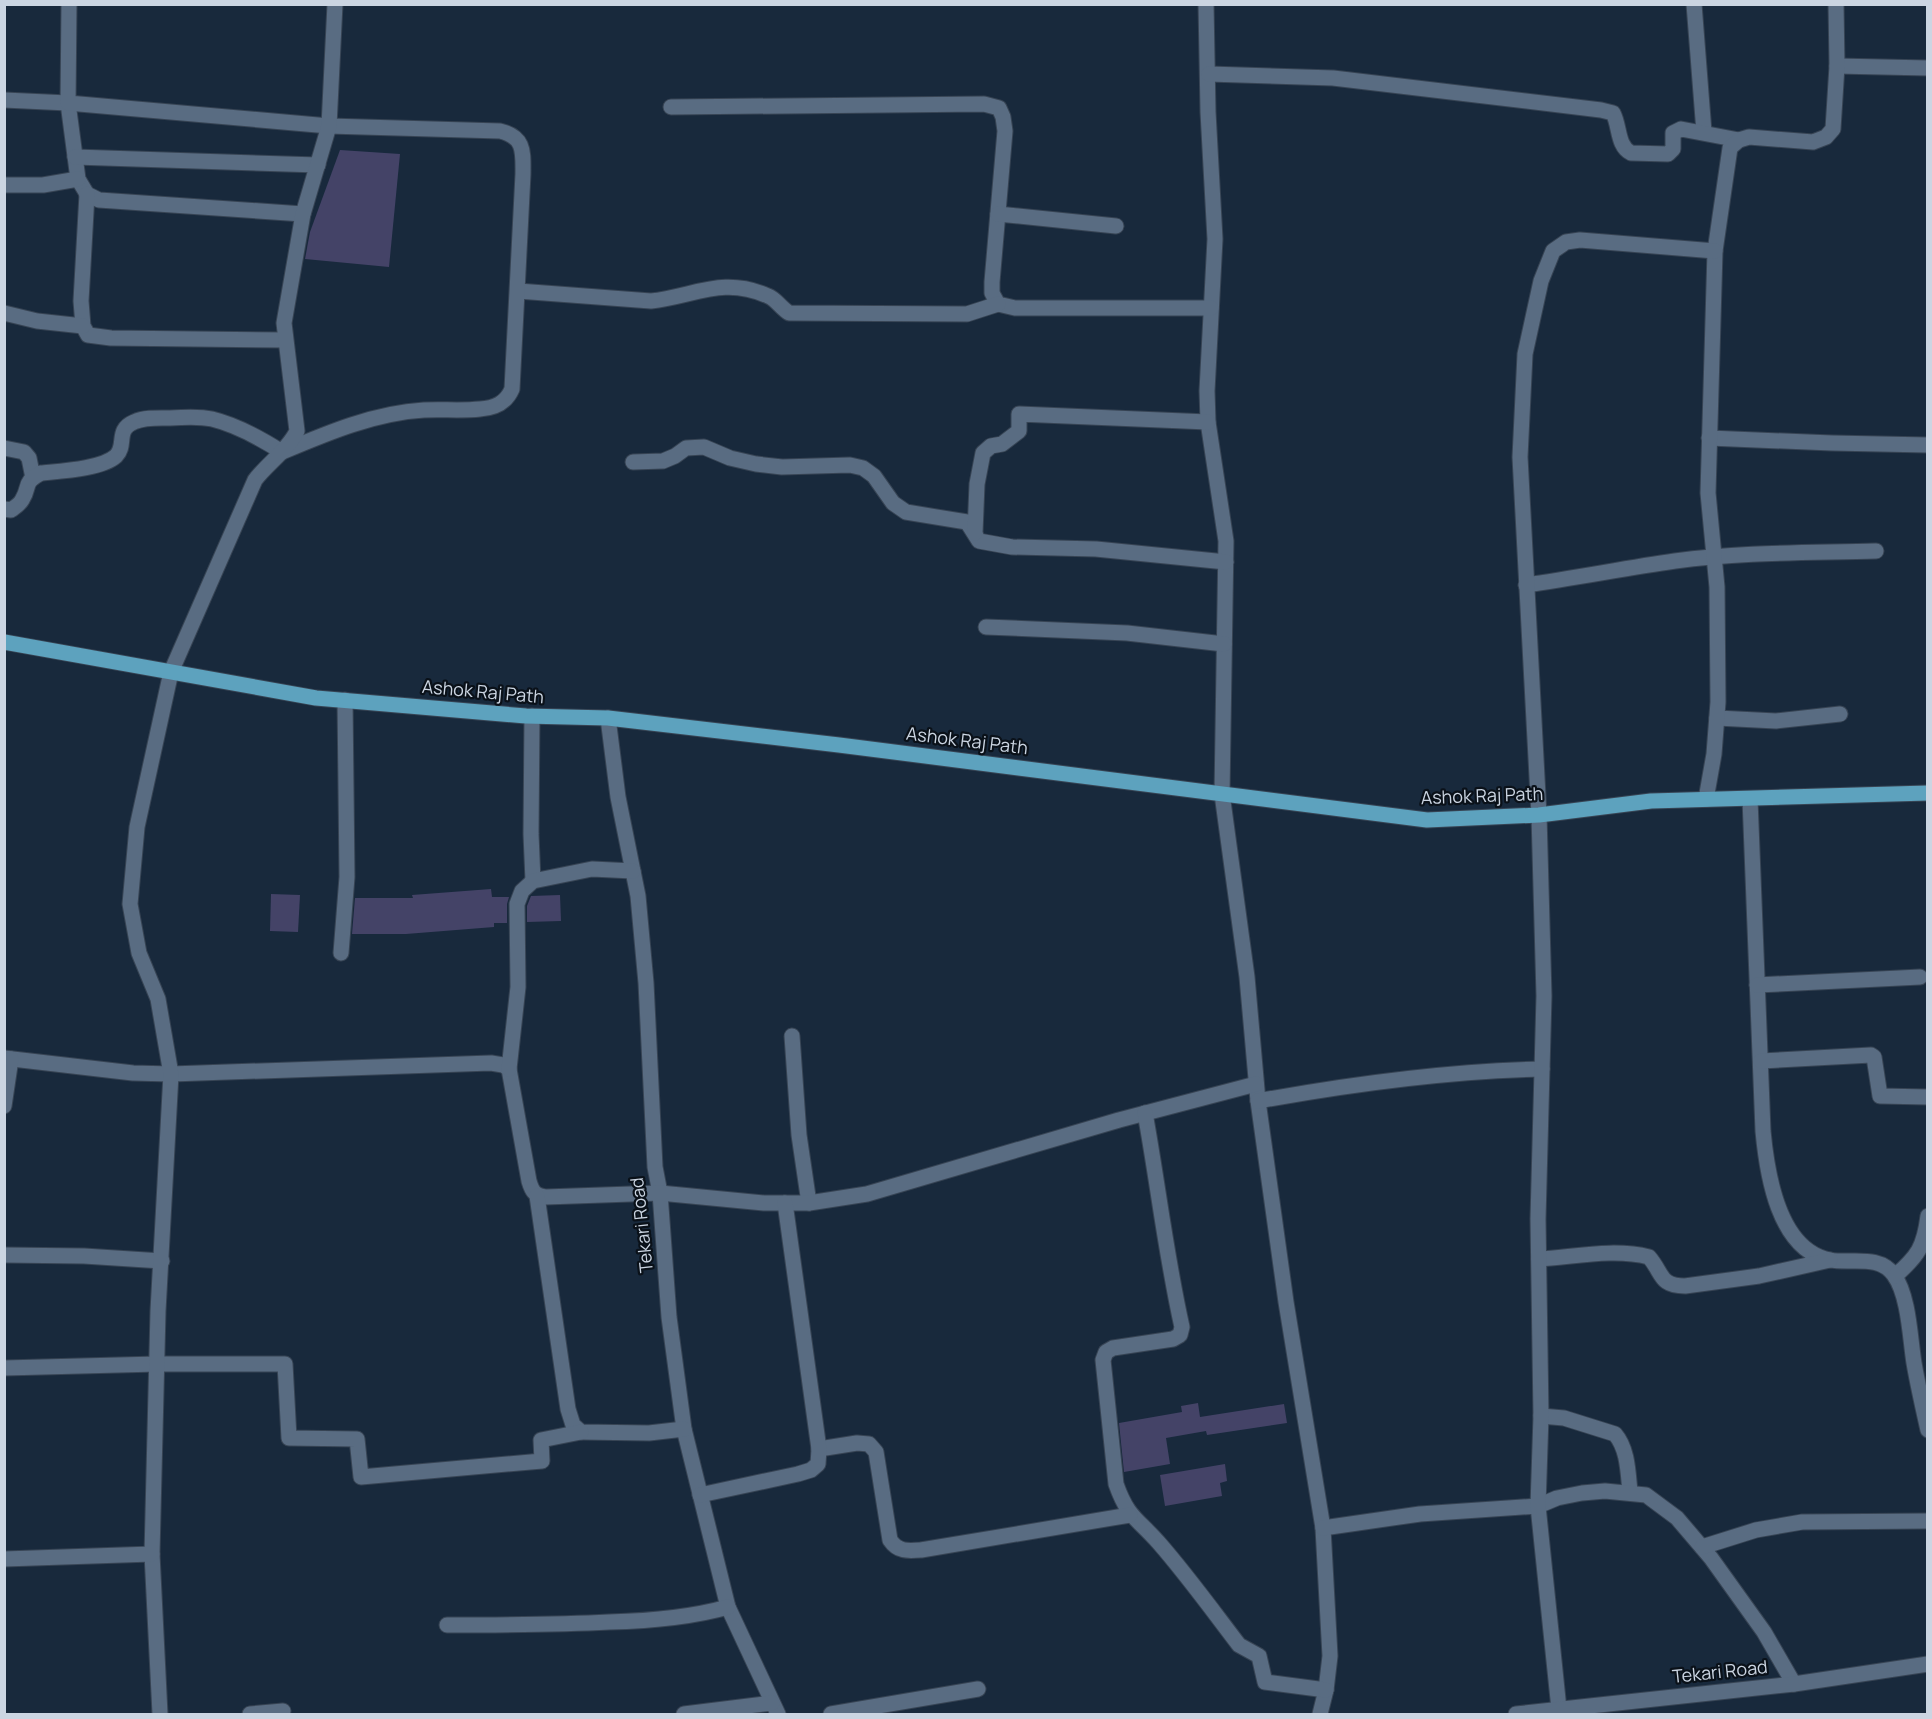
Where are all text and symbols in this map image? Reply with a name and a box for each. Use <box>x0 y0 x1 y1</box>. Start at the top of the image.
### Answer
street label: Ashok Raj Path <box>421 674 545 708</box>
street label: Ashok Raj Path <box>905 721 1029 759</box>
street label: Ashok Raj Path <box>1420 781 1544 809</box>
street label: Tekari Road <box>624 1176 658 1274</box>
street label: Tekari Road <box>1671 1654 1769 1688</box>

